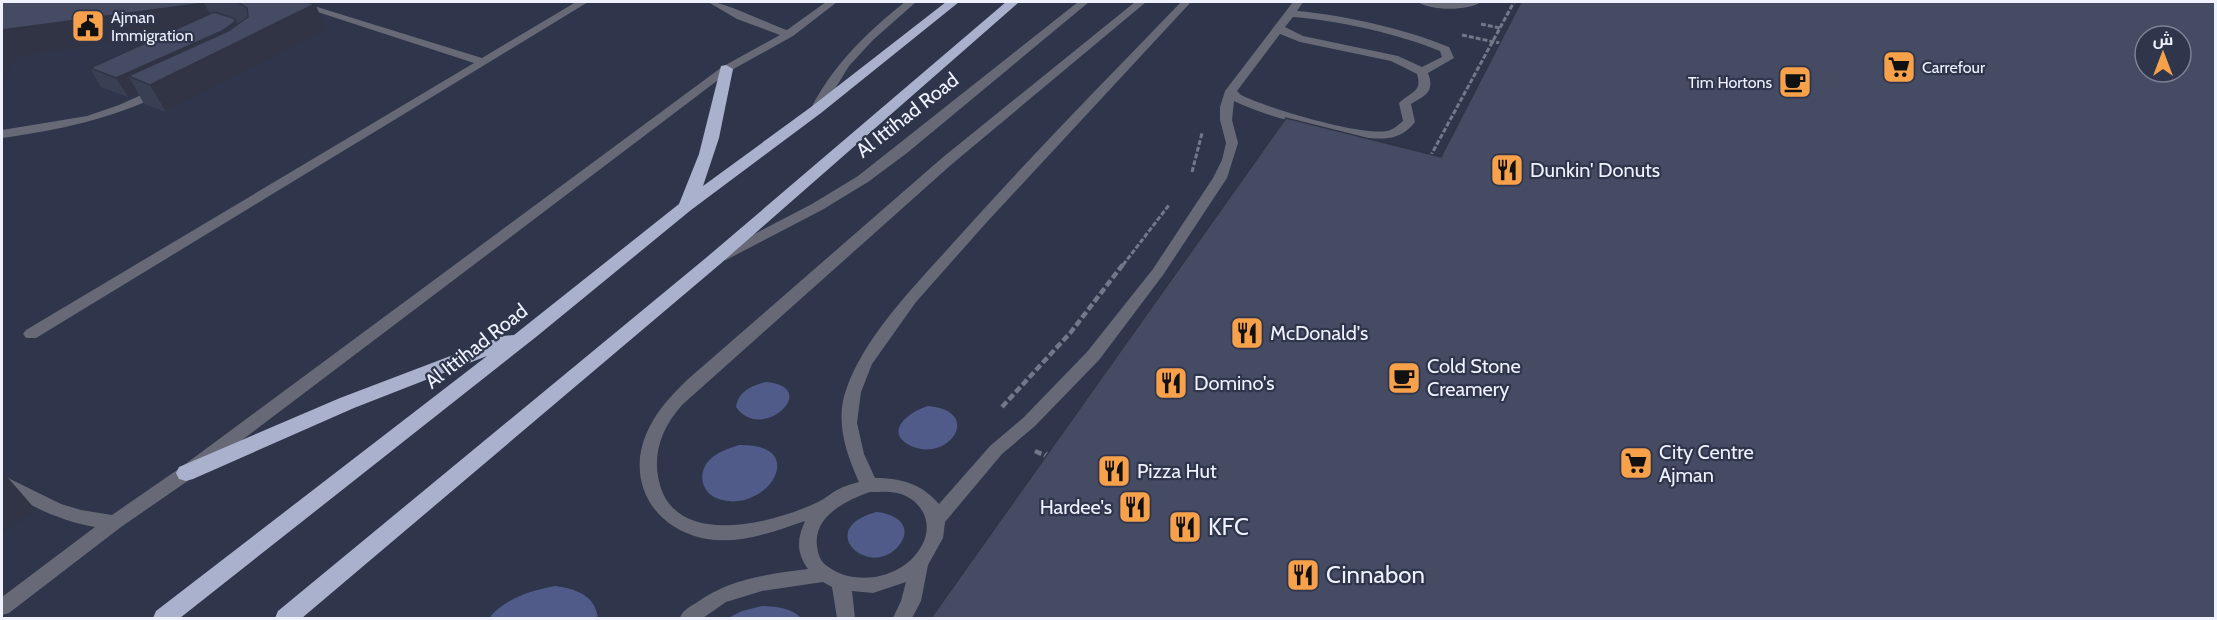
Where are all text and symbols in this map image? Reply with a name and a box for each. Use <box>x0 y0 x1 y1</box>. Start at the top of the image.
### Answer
public building icon: Ajman Immigration <box>70 8 106 44</box>
place label: Ajman Immigration <box>111 8 193 45</box>
north arrow <box>2133 24 2193 84</box>
text: ش <box>2153 30 2173 49</box>
supermarket icon: Carrefour <box>1881 49 1917 85</box>
place label: Carrefour <box>1922 58 1986 77</box>
cafe icon: Tim Hortons <box>1777 64 1813 100</box>
street label: Al Ittihad Road <box>851 68 963 162</box>
place label: Tim Hortons <box>1688 73 1772 92</box>
restaurant icon: Dunkin' Donuts <box>1489 152 1525 188</box>
place label: Dunkin' Donuts <box>1530 158 1660 182</box>
street label: Al Ittihad Road <box>420 299 532 393</box>
restaurant icon: McDonald's <box>1229 315 1265 351</box>
place label: McDonald's <box>1270 321 1368 345</box>
place label: Cold Stone Creamery <box>1427 354 1521 401</box>
cafe icon: Cold Stone Creamery <box>1386 360 1422 396</box>
restaurant icon: Domino's <box>1153 365 1189 401</box>
place label: Domino's <box>1194 371 1274 395</box>
place label: City Centre Ajman <box>1659 440 1754 487</box>
supermarket icon: City Centre Ajman <box>1618 445 1654 481</box>
restaurant icon: Pizza Hut <box>1096 453 1132 489</box>
place label: Pizza Hut <box>1137 459 1217 483</box>
restaurant icon: Hardee's <box>1117 489 1153 525</box>
place label: Hardee's <box>1040 495 1112 519</box>
restaurant icon: KFC <box>1167 509 1203 545</box>
place label: KFC <box>1208 512 1249 541</box>
restaurant icon: Cinnabon <box>1285 557 1321 593</box>
place label: Cinnabon <box>1326 560 1425 589</box>

